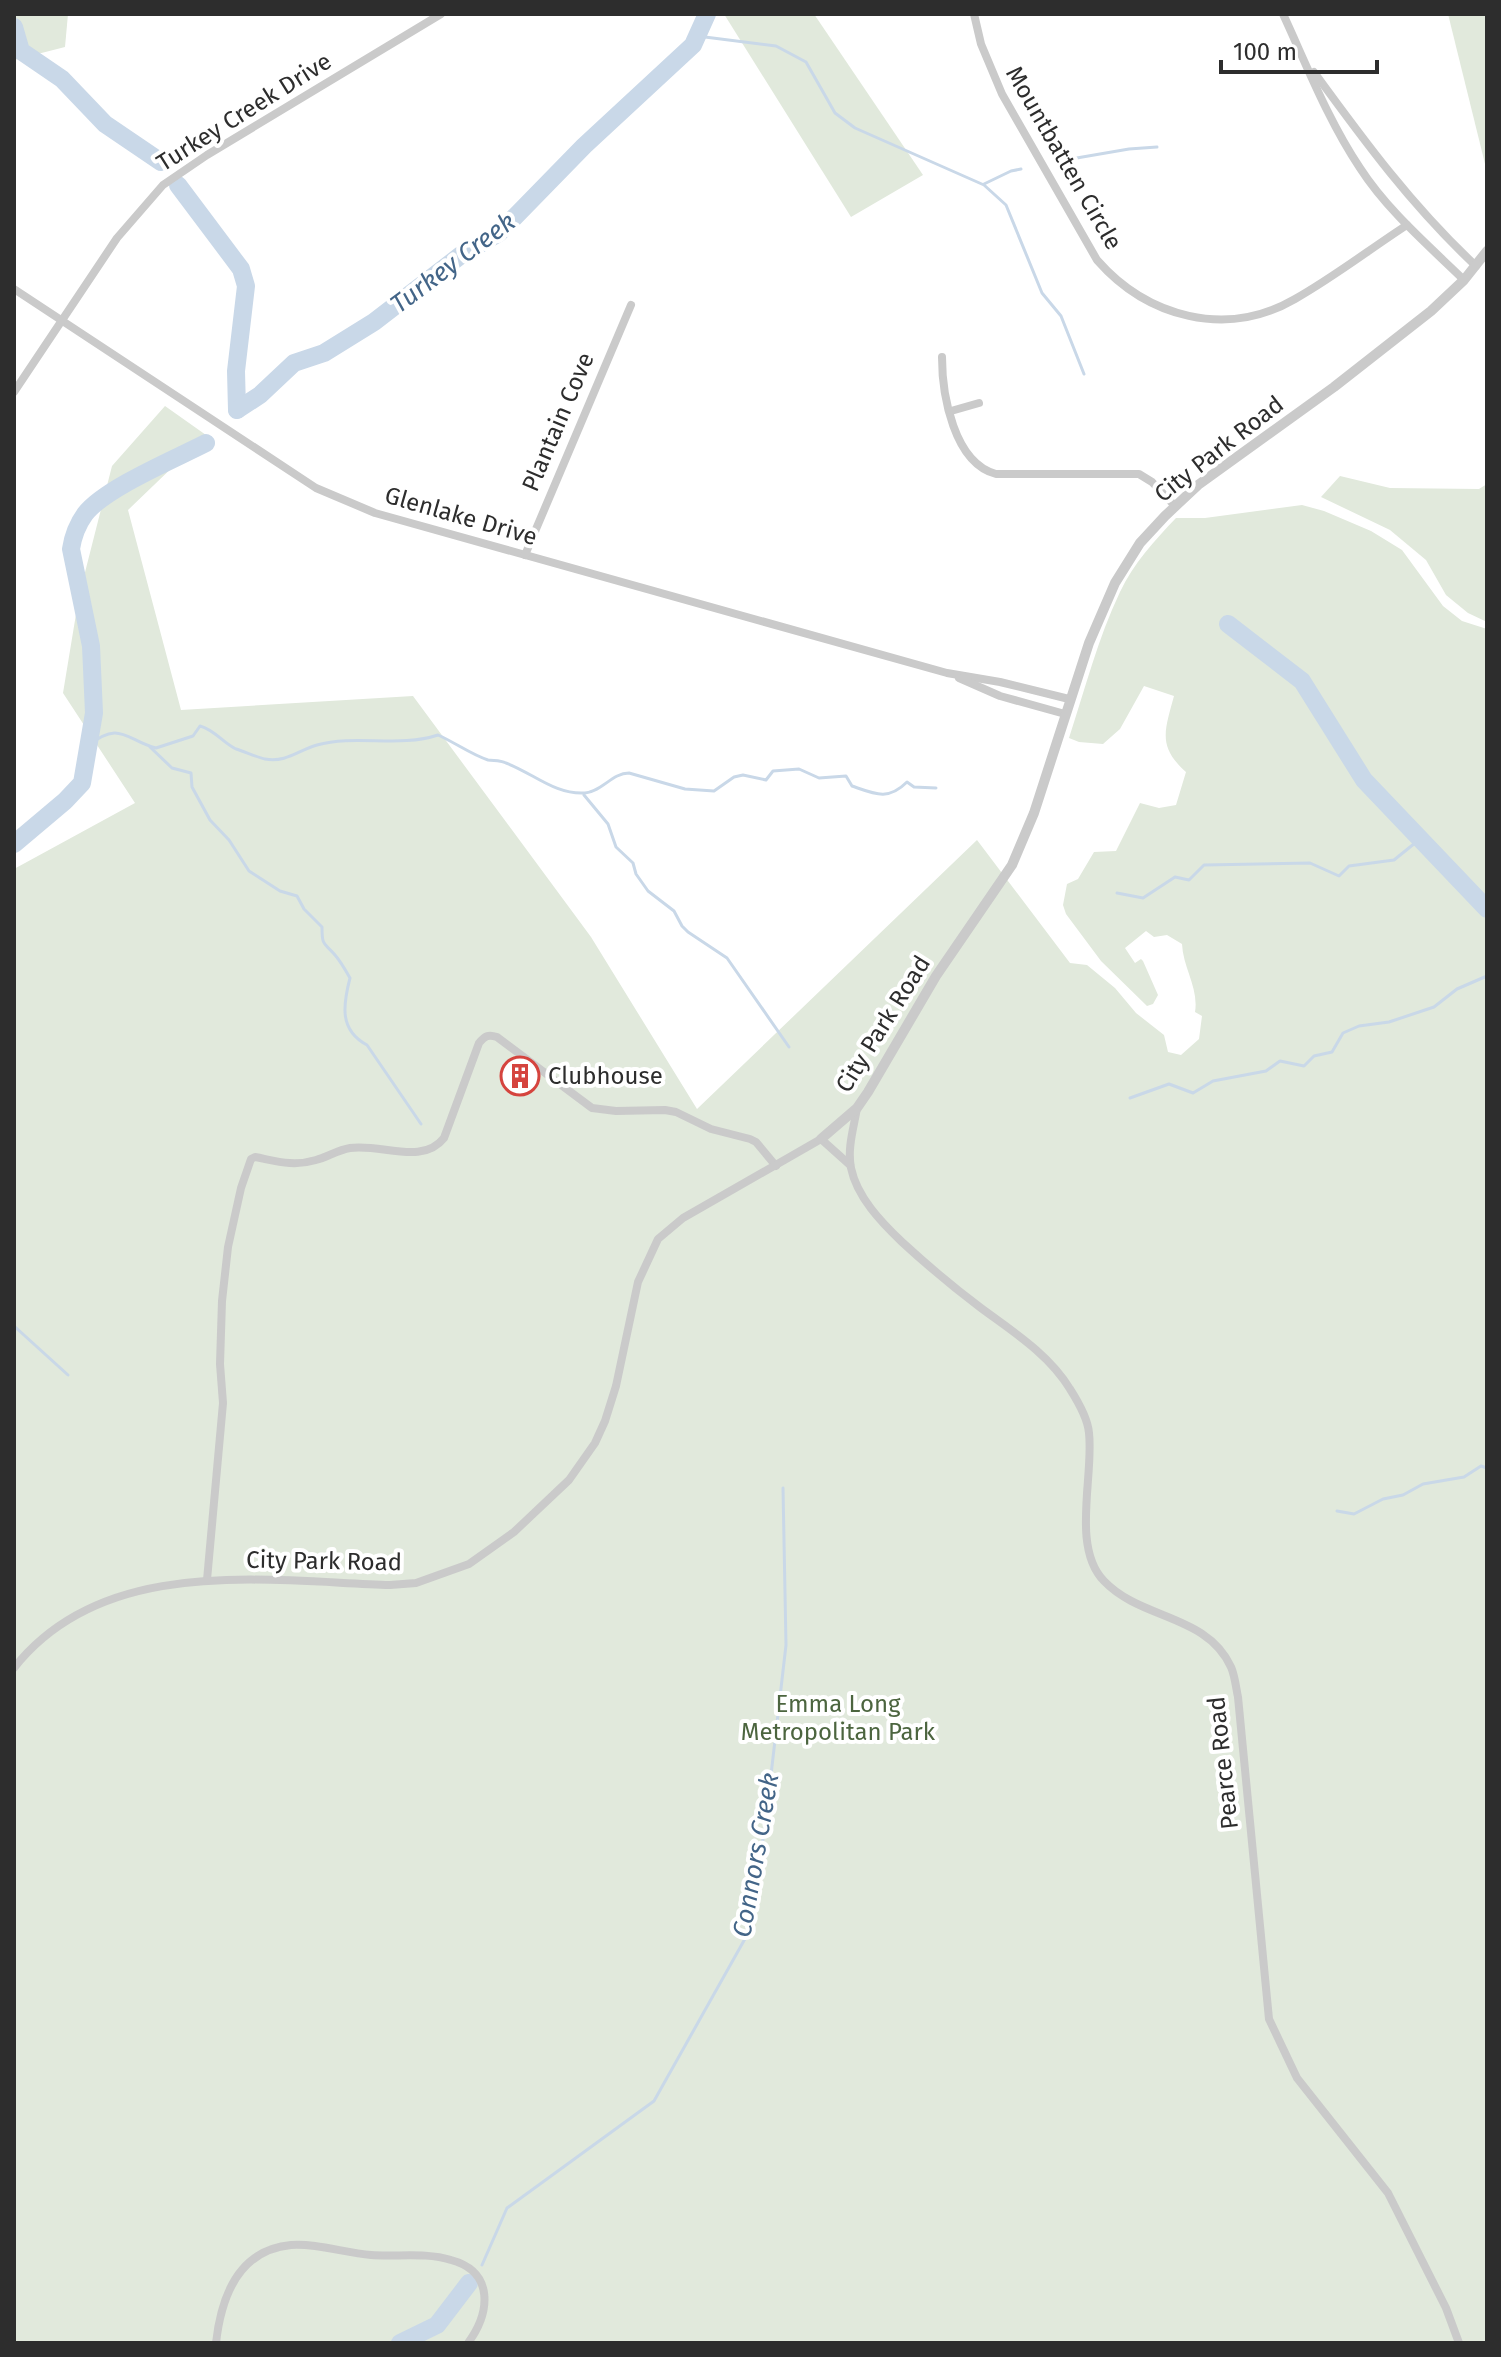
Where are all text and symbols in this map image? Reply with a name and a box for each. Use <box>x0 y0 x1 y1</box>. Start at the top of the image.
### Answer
scale bar <box>1221 24 1377 74</box>
text: 100 m <box>1233 38 1297 66</box>
street label: Turkey Creek Drive <box>152 47 336 177</box>
street label: Mountbatten Circle <box>1000 61 1128 255</box>
water label: Turkey Creek <box>385 206 521 320</box>
street label: Plantain Cove <box>516 348 600 496</box>
street label: City Park Road <box>1149 390 1289 508</box>
street label: Glenlake Drive <box>382 481 540 551</box>
street label: City Park Road <box>830 950 936 1098</box>
building icon: Clubhouse <box>499 1055 541 1097</box>
place label: Clubhouse <box>548 1062 663 1090</box>
street label: City Park Road <box>246 1546 402 1576</box>
park label: Emma Long Metropolitan Park <box>741 1690 936 1746</box>
street label: Pearce Road <box>1202 1695 1244 1831</box>
water label: Connors Creek <box>726 1770 786 1940</box>

